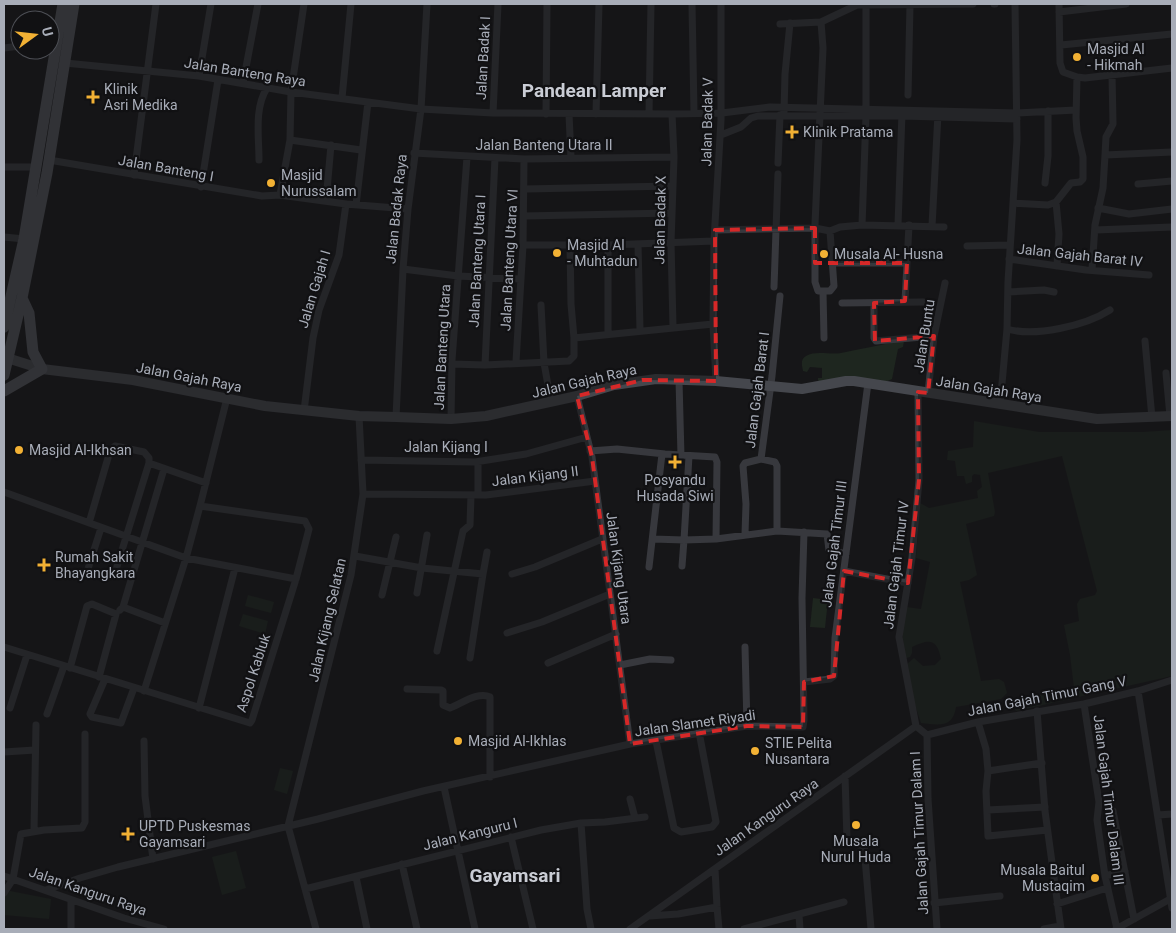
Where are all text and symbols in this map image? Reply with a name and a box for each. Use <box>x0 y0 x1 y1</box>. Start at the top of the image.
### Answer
north arrow <box>10 10 60 60</box>
street label: Jalan Badak I <box>473 16 493 100</box>
text: U <box>39 25 56 38</box>
place label: Masjid Al - Hikmah <box>1087 41 1145 73</box>
marker: Masjid Al - Hikmah <box>1071 51 1083 63</box>
street label: Jalan Banteng Raya <box>183 54 307 90</box>
street label: Jalan Badak V <box>698 77 716 167</box>
district label: Pandean Lamper <box>522 79 666 102</box>
place label: Klinik Asri Medika <box>104 81 178 113</box>
marker: Klinik Asri Medika <box>86 90 100 104</box>
place label: Klinik Pratama <box>803 124 893 140</box>
marker: Klinik Pratama <box>785 125 799 139</box>
street label: Jalan Banteng Utara II <box>475 137 613 153</box>
street label: Jalan Banteng I <box>117 152 215 184</box>
street label: Jalan Badak Raya <box>382 153 410 265</box>
place label: Masjid Nurussalam <box>281 167 357 199</box>
street label: Jalan Badak X <box>651 175 669 265</box>
marker: Masjid Nurussalam <box>265 177 277 189</box>
street label: Jalan Banteng Utara VI <box>497 189 521 331</box>
street label: Jalan Banteng Utara I <box>466 194 488 328</box>
place label: Masjid Al - Muhtadun <box>567 237 638 269</box>
street label: Jalan Gajah Barat IV <box>1016 240 1144 270</box>
place label: Musala Al- Husna <box>834 246 943 262</box>
marker: Masjid Al - Muhtadun <box>551 247 563 259</box>
street label: Jalan Gajah I <box>295 248 333 330</box>
marker: Musala Al- Husna <box>818 248 830 260</box>
street label: Jalan Banteng Utara <box>431 284 453 410</box>
street label: Jalan Buntu <box>910 298 938 374</box>
street label: Jalan Gajah Barat I <box>742 331 772 449</box>
street label: Jalan Gajah Raya <box>135 359 243 395</box>
street label: Jalan Gajah Raya <box>530 361 638 401</box>
street label: Jalan Gajah Raya <box>935 373 1043 405</box>
street label: Jalan Kijang I <box>404 439 488 455</box>
place label: Masjid Al-Ikhsan <box>29 442 132 458</box>
marker: Masjid Al-Ikhsan <box>13 444 25 456</box>
marker: Posyandu Husada Siwi <box>668 455 682 469</box>
street label: Jalan Kijang II <box>491 463 579 489</box>
place label: Posyandu Husada Siwi <box>636 472 714 504</box>
street label: Jalan Gajah Timur III <box>818 480 850 608</box>
street label: Jalan Gajah Timur IV <box>880 500 912 630</box>
street label: Jalan Kijang Utara <box>603 511 635 625</box>
place label: Rumah Sakit Bhayangkara <box>55 549 135 581</box>
street label: Jalan Kijang Selatan <box>305 557 349 683</box>
marker: Rumah Sakit Bhayangkara <box>37 558 51 572</box>
street label: Aspol Kabluk <box>233 631 273 714</box>
street label: Jalan Gajah Timur Gang V <box>966 673 1128 719</box>
street label: Jalan Slamet Riyadi <box>633 707 757 739</box>
street label: Jalan Gajah Timur Dalam III <box>1091 714 1127 886</box>
place label: Masjid Al-Ikhlas <box>468 733 566 749</box>
marker: Masjid Al-Ikhlas <box>452 735 464 747</box>
place label: STIE Pelita Nusantara <box>765 735 832 767</box>
marker: STIE Pelita Nusantara <box>749 745 761 757</box>
street label: Jalan Gajah Timur Dalam I <box>907 751 931 915</box>
street label: Jalan Kanguru Raya <box>711 775 821 859</box>
street label: Jalan Kanguru I <box>421 815 519 853</box>
place label: UPTD Puskesmas Gayamsari <box>139 818 250 850</box>
marker: Musala Nurul Huda <box>850 819 862 831</box>
marker: UPTD Puskesmas Gayamsari <box>121 827 135 841</box>
place label: Musala Nurul Huda <box>821 833 891 865</box>
place label: Musala Baitul Mustaqim <box>1000 862 1085 894</box>
street label: Jalan Kanguru Raya <box>27 863 149 919</box>
district label: Gayamsari <box>470 864 560 887</box>
marker: Musala Baitul Mustaqim <box>1089 872 1101 884</box>

